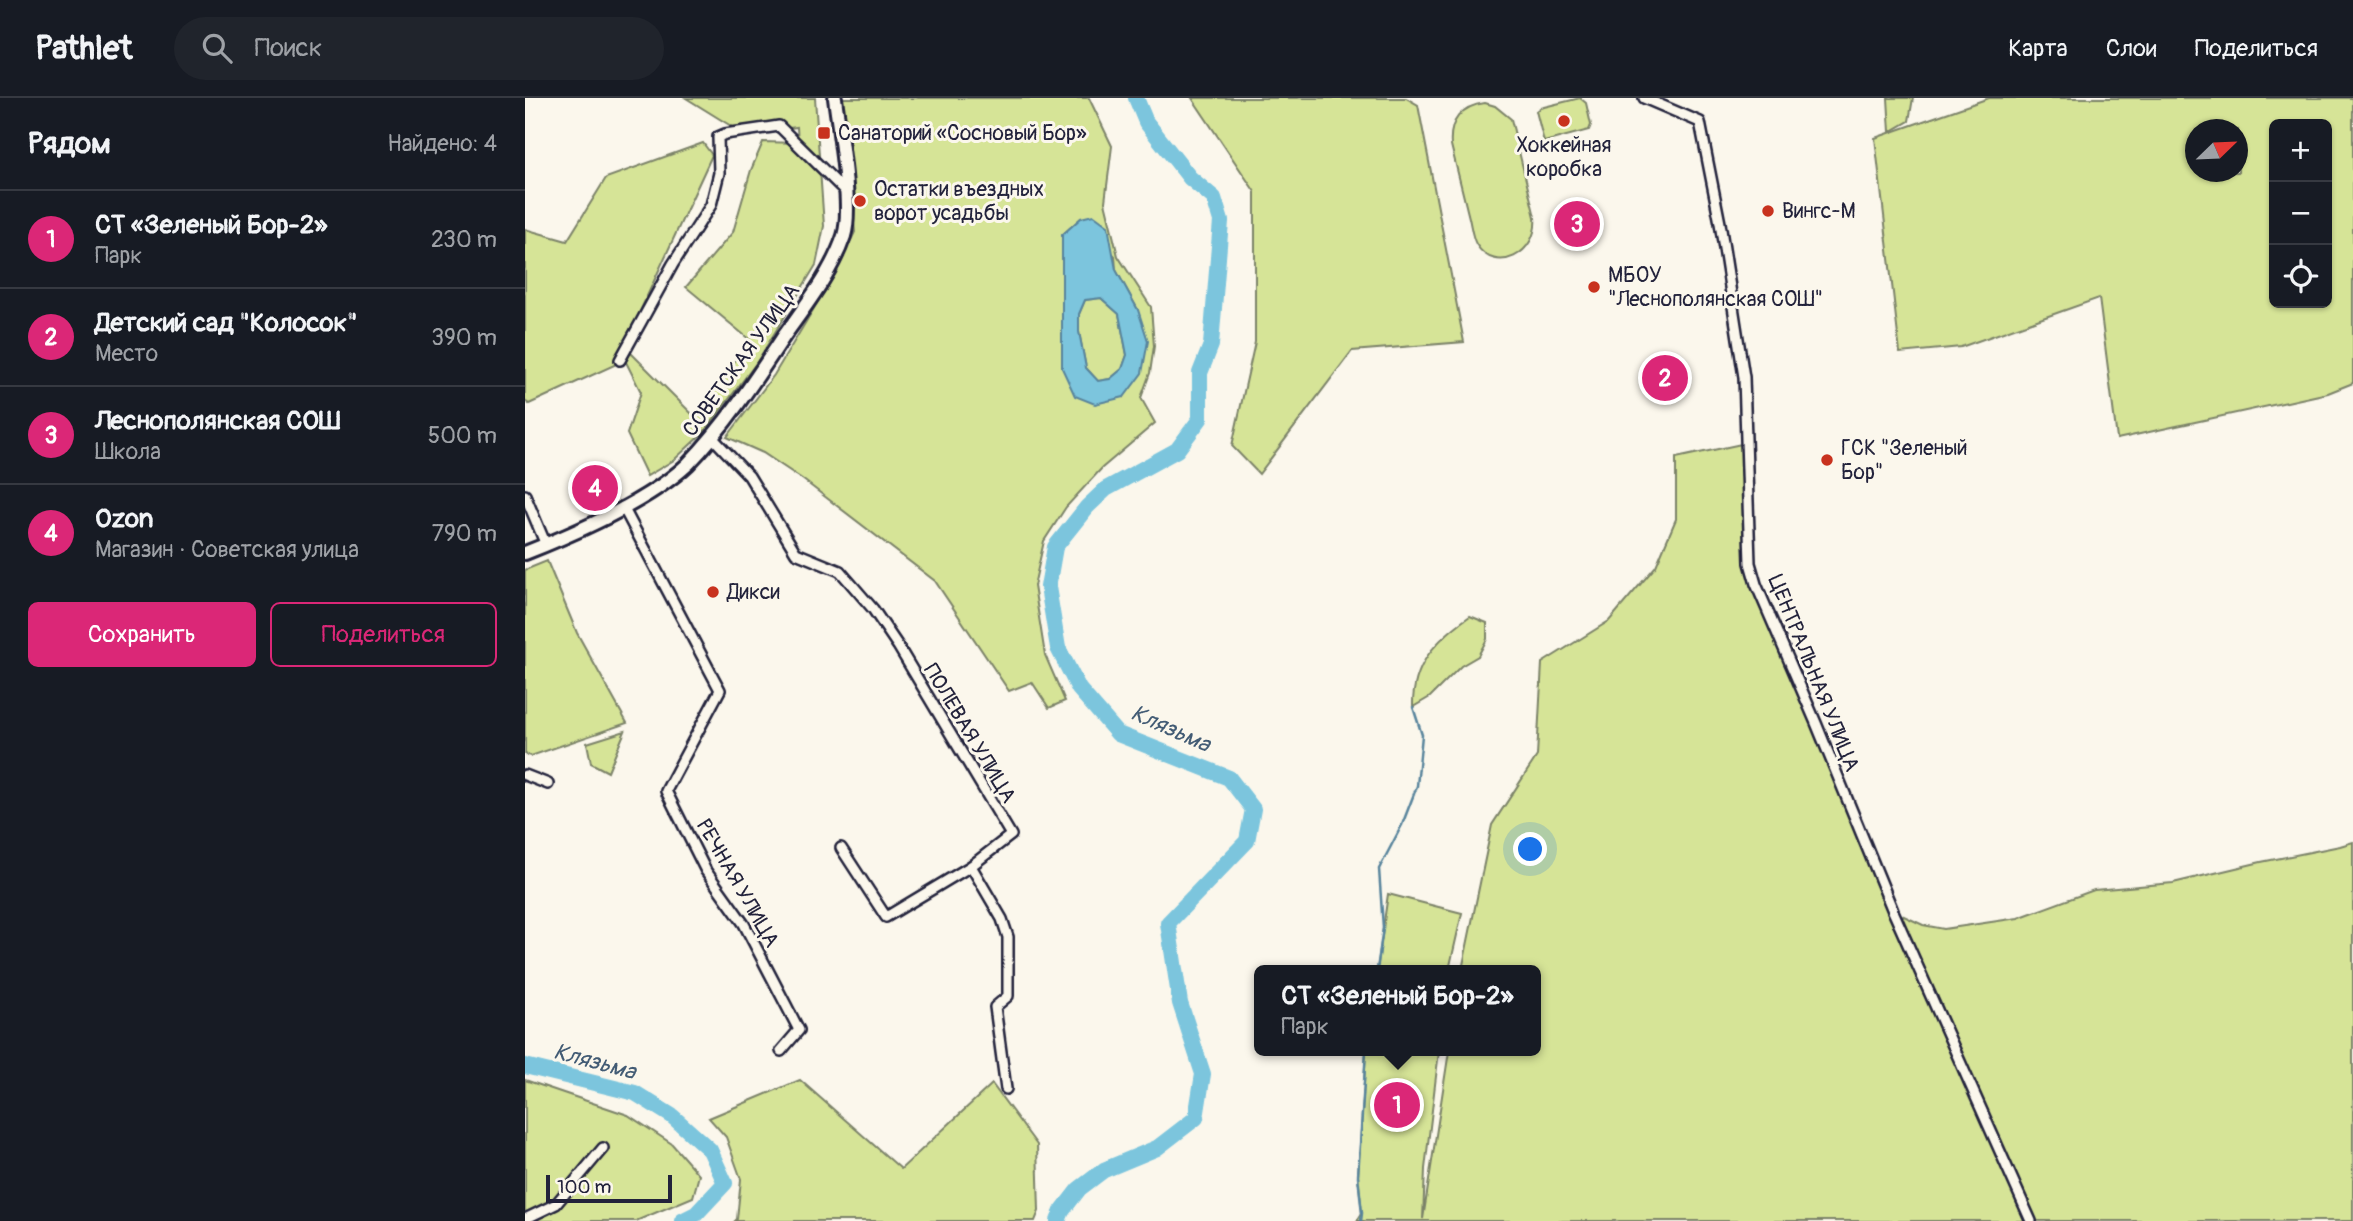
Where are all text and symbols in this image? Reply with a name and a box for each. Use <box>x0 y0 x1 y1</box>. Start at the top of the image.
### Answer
search box <box>174 17 664 80</box>
text: Pathlet <box>35 28 132 69</box>
icon: search <box>198 29 236 67</box>
text: Поиск <box>254 32 322 64</box>
text: Карта <box>2008 34 2068 63</box>
text: Слои <box>2106 34 2157 63</box>
text: Поделиться <box>2195 34 2318 63</box>
marker: Хоккейная коробка <box>1556 113 1572 129</box>
north arrow <box>2185 119 2248 182</box>
map controls <box>2269 119 2332 308</box>
button: + <box>2269 119 2332 182</box>
place label: Санаторий «Сосновый Бор» <box>838 120 1087 147</box>
text: Рядом <box>28 125 111 162</box>
marker: Санаторий «Сосновый Бор» <box>816 125 832 141</box>
text: Найдено: 4 <box>387 129 497 158</box>
place label: Хоккейная коробка <box>1517 132 1611 183</box>
place label: Остатки въездных ворот усадьбы <box>874 176 1044 227</box>
button: − <box>2269 182 2332 245</box>
marker: Остатки въездных ворот усадьбы <box>852 193 868 209</box>
pin: 3 <box>1554 198 1600 250</box>
place label: Вингс-М <box>1782 198 1856 225</box>
marker: Вингс-М <box>1760 203 1776 219</box>
text: СТ «Зеленый Бор-2» <box>95 209 327 241</box>
text: 1 <box>47 225 56 254</box>
text: 230 m <box>431 225 497 254</box>
text: Парк <box>95 241 142 270</box>
button: locate <box>2269 245 2332 308</box>
place label: МБОУ "Леснополянская СОШ" <box>1608 262 1823 313</box>
street label: СОВЕТСКАЯ УЛИЦА <box>677 279 806 442</box>
marker: МБОУ "Леснополянская СОШ" <box>1586 279 1602 295</box>
text: Детский сад "Колосок" <box>95 307 358 339</box>
text: 2 <box>45 323 57 352</box>
text: 390 m <box>431 323 497 352</box>
text: Место <box>95 339 158 368</box>
pin: 2 <box>1642 352 1688 404</box>
text: Леснополянская СОШ <box>95 405 340 437</box>
text: 3 <box>45 421 57 450</box>
text: 500 m <box>428 421 497 450</box>
place label: ГСК "Зеленый Бор" <box>1841 435 1968 486</box>
text: Школа <box>95 437 161 466</box>
marker: ГСК "Зеленый Бор" <box>1819 452 1835 468</box>
pin: 4 <box>572 462 618 514</box>
text: Ozon <box>95 503 153 535</box>
text: 4 <box>44 519 58 548</box>
text: 790 m <box>432 519 497 548</box>
text: Магазин · Советская улица <box>95 535 359 564</box>
street label: ЦЕНТРАЛЬНАЯ УЛИЦА <box>1762 571 1865 776</box>
place label: Дикси <box>726 579 780 606</box>
marker: Дикси <box>705 584 721 600</box>
button: Сохранить <box>28 602 256 667</box>
button: Поделиться <box>270 602 497 667</box>
street label: ПОЛЕВАЯ УЛИЦА <box>917 659 1022 808</box>
water label: Клязьма <box>1127 698 1216 759</box>
street label: РЕЧНАЯ УЛИЦА <box>690 814 785 952</box>
your location <box>1513 832 1547 866</box>
popup <box>1254 965 1541 1056</box>
text: СТ «Зеленый Бор-2» <box>1281 980 1514 1012</box>
text: Парк <box>1281 1012 1329 1041</box>
water label: Клязьма <box>551 1037 640 1087</box>
pin: 1 <box>1374 1079 1420 1131</box>
scale bar <box>546 1172 672 1204</box>
text: 100 m <box>557 1175 611 1199</box>

